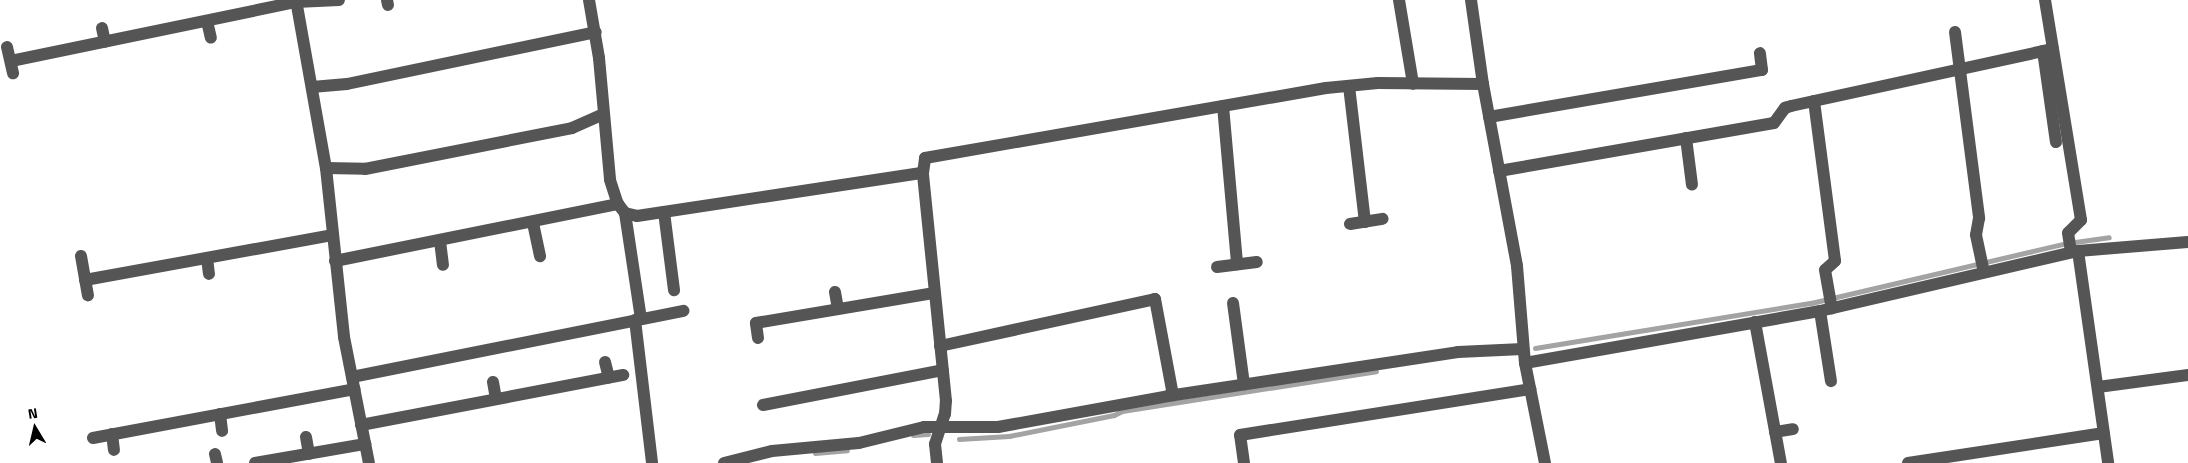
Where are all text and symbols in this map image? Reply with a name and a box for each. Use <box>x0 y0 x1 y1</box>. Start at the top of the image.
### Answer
text: N <box>26 402 39 424</box>
north arrow <box>10 403 60 453</box>

